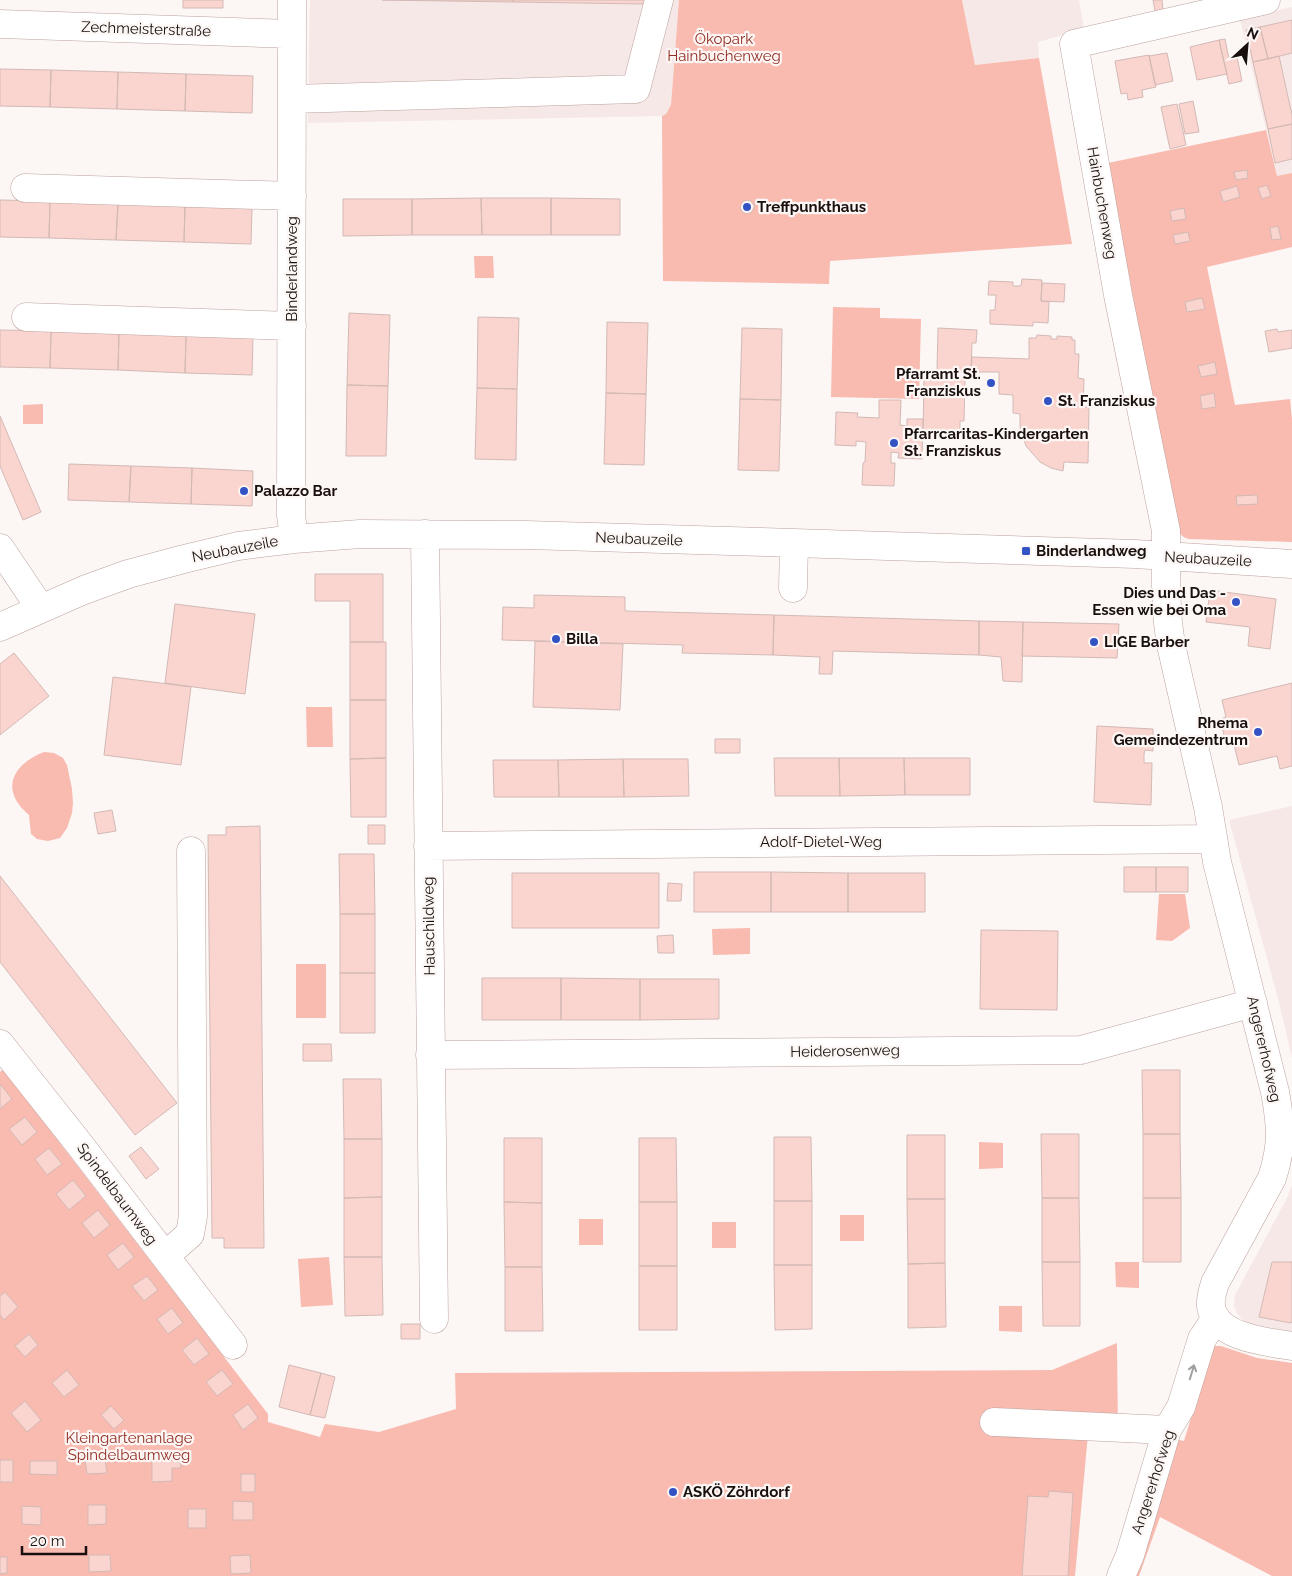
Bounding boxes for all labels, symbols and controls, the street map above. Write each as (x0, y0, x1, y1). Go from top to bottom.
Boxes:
street label: Zechmeisterstraße (81, 18, 211, 40)
north arrow (1222, 20, 1272, 70)
text: N (1244, 24, 1261, 43)
park label: Ökopark Hainbuchenweg (667, 29, 781, 65)
street label: Hainbuchenweg (1083, 145, 1121, 261)
place label: Treffpunkthaus (757, 198, 866, 216)
marker: Treffpunkthaus (741, 201, 753, 213)
street label: Binderlandweg (283, 216, 301, 322)
place label: Pfarramt St. Franziskus (896, 365, 981, 400)
marker: Pfarramt St. Franziskus (985, 377, 997, 389)
place label: St. Franziskus (1058, 392, 1155, 410)
marker: St. Franziskus (1042, 395, 1054, 407)
place label: Pfarrcaritas-Kindergarten St. Franziskus (904, 425, 1089, 460)
marker: Pfarrcaritas-Kindergarten St. Franziskus (888, 437, 900, 449)
place label: Palazzo Bar (254, 482, 337, 500)
marker: Palazzo Bar (238, 485, 250, 497)
street label: Neubauzeile (595, 528, 683, 550)
street label: Neubauzeile (190, 532, 280, 566)
place label: Binderlandweg (1036, 542, 1146, 560)
marker: Binderlandweg (1020, 545, 1032, 557)
street label: Neubauzeile (1164, 548, 1252, 570)
place label: Dies und Das - Essen wie bei Oma (1092, 584, 1226, 619)
marker: Dies und Das - Essen wie bei Oma (1230, 596, 1242, 608)
place label: Billa (566, 630, 599, 648)
marker: Billa (550, 633, 562, 645)
place label: LIGE Barber (1104, 633, 1190, 651)
marker: LIGE Barber (1088, 636, 1100, 648)
place label: Rhema Gemeindezentrum (1114, 714, 1248, 749)
marker: Rhema Gemeindezentrum (1252, 726, 1264, 738)
street label: Adolf-Dietel-Weg (760, 833, 882, 851)
street label: Hauschildweg (419, 876, 439, 976)
street label: Angererhofweg (1243, 994, 1285, 1104)
street label: Heiderosenweg (790, 1041, 900, 1061)
street label: Spindelbaumweg (73, 1140, 161, 1248)
one-way arrow (1187, 1365, 1197, 1381)
street label: Angererhofweg (1128, 1428, 1178, 1536)
park label: Kleingartenanlage Spindelbaumweg (66, 1429, 193, 1464)
place label: ASKÖ Zöhrdorf (683, 1483, 790, 1501)
marker: ASKÖ Zöhrdorf (667, 1486, 679, 1498)
scale bar (22, 1524, 86, 1556)
text: 20 m (30, 1532, 65, 1550)

